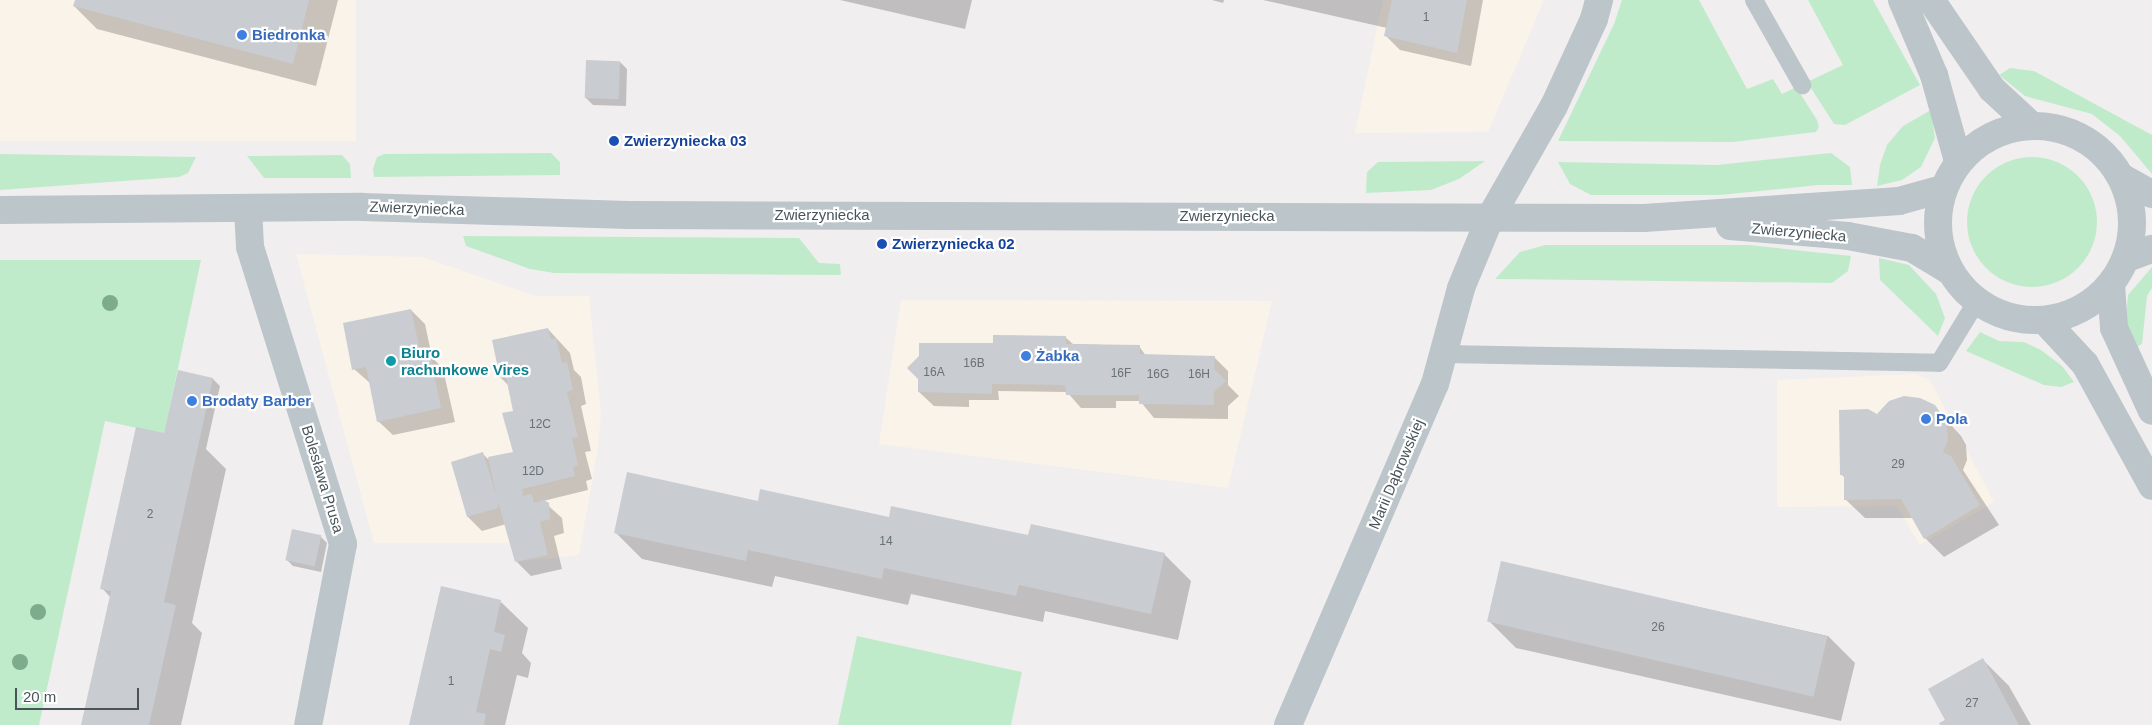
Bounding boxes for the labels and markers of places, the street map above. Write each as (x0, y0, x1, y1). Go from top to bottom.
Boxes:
place label: Biedronka (252, 26, 325, 44)
marker: Biedronka (236, 29, 248, 41)
place label: Zwierzyniecka 03 (624, 132, 747, 150)
marker: Zwierzyniecka 03 (608, 135, 620, 147)
place label: Zwierzyniecka 02 (892, 235, 1015, 253)
marker: Zwierzyniecka 02 (876, 238, 888, 250)
place label: Biuro rachunkowe Vires (401, 343, 529, 378)
place label: Żabka (1036, 347, 1079, 365)
marker: Żabka (1020, 350, 1032, 362)
marker: Biuro rachunkowe Vires (385, 355, 397, 367)
place label: Brodaty Barber (202, 392, 311, 410)
marker: Brodaty Barber (186, 395, 198, 407)
place label: Pola (1936, 410, 1968, 428)
marker: Pola (1920, 413, 1932, 425)

